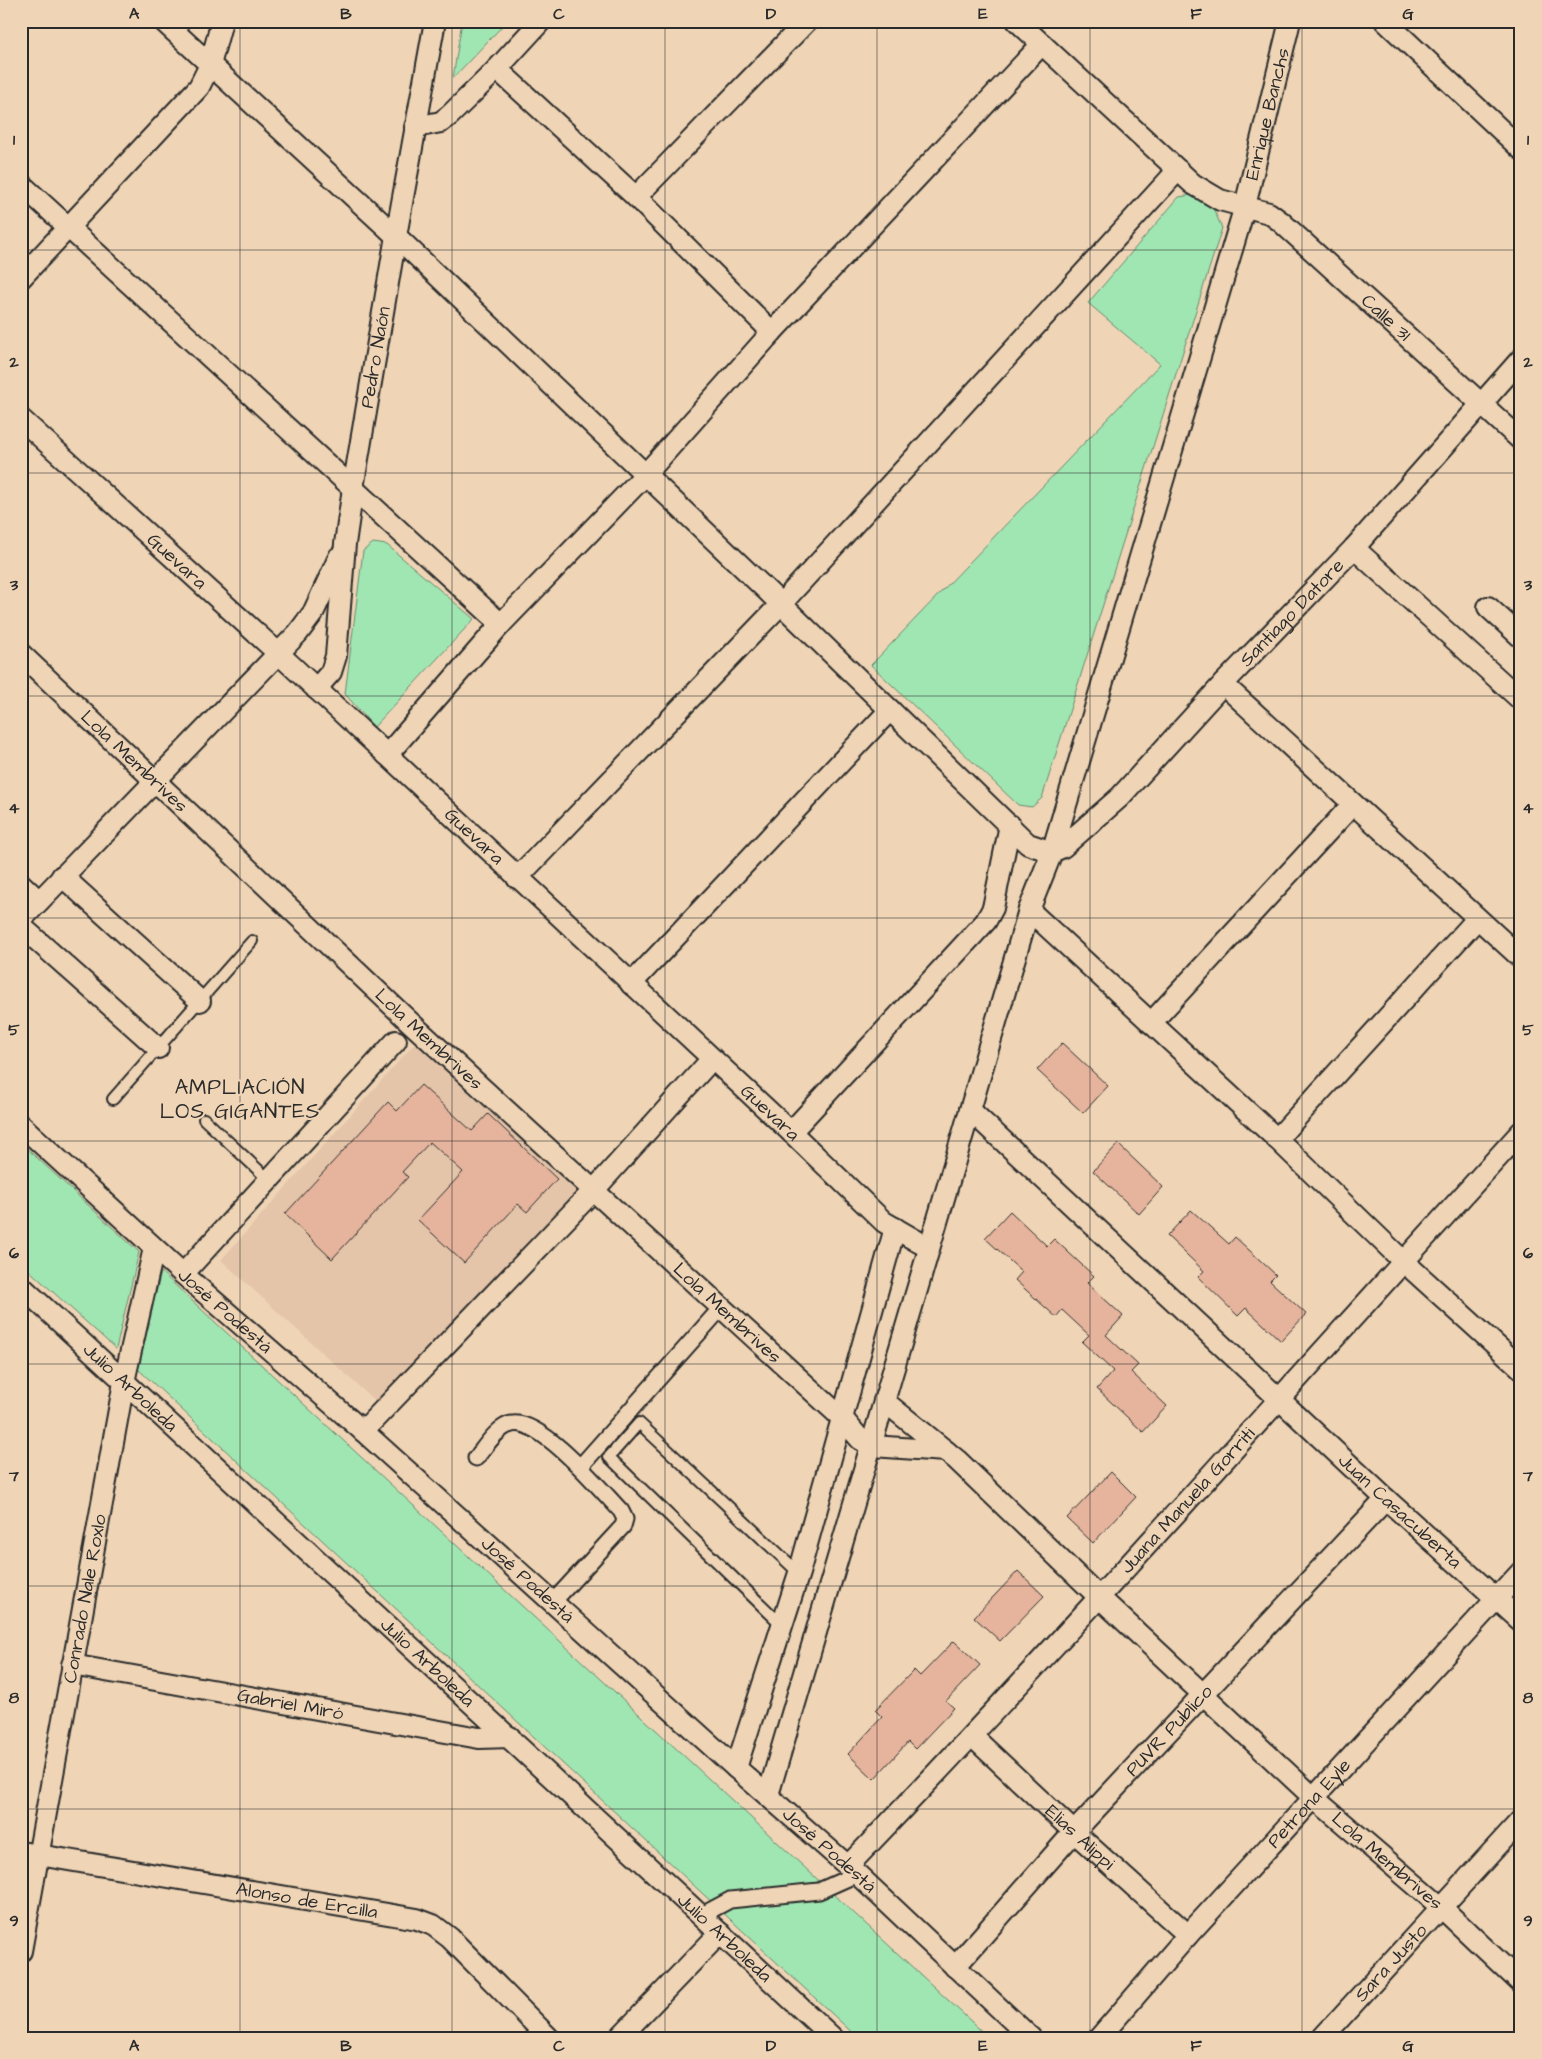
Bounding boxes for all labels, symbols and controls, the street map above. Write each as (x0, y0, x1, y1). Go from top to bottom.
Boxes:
text: A (129, 3, 140, 25)
text: B (340, 3, 352, 25)
text: C (553, 3, 565, 25)
text: D (766, 3, 777, 25)
text: E (978, 3, 988, 25)
text: F (1190, 3, 1202, 25)
text: G (1402, 3, 1414, 25)
street label: Enrique Banchs (1238, 45, 1296, 183)
text: 1 (13, 129, 16, 151)
text: 1 (1527, 129, 1530, 151)
street label: Calle 31 (1355, 288, 1418, 348)
street label: Pedro Naón (353, 304, 397, 410)
text: 2 (8, 351, 19, 373)
text: 2 (1522, 351, 1533, 373)
street label: Guevara (141, 527, 213, 596)
street label: Santiago Datore (1233, 552, 1350, 673)
text: 3 (9, 574, 19, 596)
text: 3 (1523, 574, 1533, 596)
street label: Lola Membrives (75, 704, 194, 819)
text: 4 (9, 797, 20, 819)
text: 4 (1523, 797, 1534, 819)
street label: Guevara (438, 801, 510, 871)
street label: Lola Membrives (369, 982, 489, 1096)
text: 5 (8, 1019, 20, 1041)
text: 5 (1522, 1019, 1534, 1041)
district label: AMPLIACIÓN LOS GIGANTES (160, 1073, 320, 1126)
street label: Guevara (734, 1078, 806, 1147)
text: 6 (9, 1242, 19, 1264)
text: 6 (1523, 1242, 1533, 1264)
street label: Lola Membrives (667, 1256, 788, 1370)
street label: José Podestá (172, 1262, 279, 1360)
street label: Julio Arboleda (77, 1336, 184, 1438)
street label: Juana Manuela Gorriti (1114, 1421, 1261, 1580)
street label: Juan Casacuberta (1332, 1447, 1468, 1575)
text: 7 (8, 1465, 19, 1487)
text: 7 (1522, 1465, 1533, 1487)
street label: Conrado Nale Roxlo (56, 1512, 113, 1685)
street label: José Podestá (475, 1530, 581, 1630)
street label: Julio Arboleda (374, 1612, 481, 1714)
street label: PUVR Publico (1119, 1678, 1219, 1782)
street label: Gabriel Miró (235, 1681, 346, 1727)
text: 8 (9, 1687, 20, 1709)
text: 8 (1523, 1687, 1534, 1709)
street label: Petrona Eyle (1261, 1752, 1357, 1854)
street label: Elias Alippi (1039, 1798, 1121, 1876)
street label: José Podestá (776, 1801, 883, 1899)
street label: Lola Membrives (1326, 1805, 1449, 1916)
street label: Alonso de Ercilla (234, 1875, 380, 1926)
street label: Julio Arboleda (671, 1887, 778, 1989)
text: 9 (9, 1910, 19, 1932)
text: 9 (1523, 1910, 1533, 1932)
street label: Sara Justo (1348, 1917, 1434, 2008)
text: A (129, 2035, 140, 2057)
text: B (340, 2035, 352, 2057)
text: C (553, 2035, 565, 2057)
text: D (766, 2035, 777, 2057)
text: E (978, 2035, 988, 2057)
text: F (1190, 2035, 1202, 2057)
text: G (1402, 2035, 1414, 2057)

